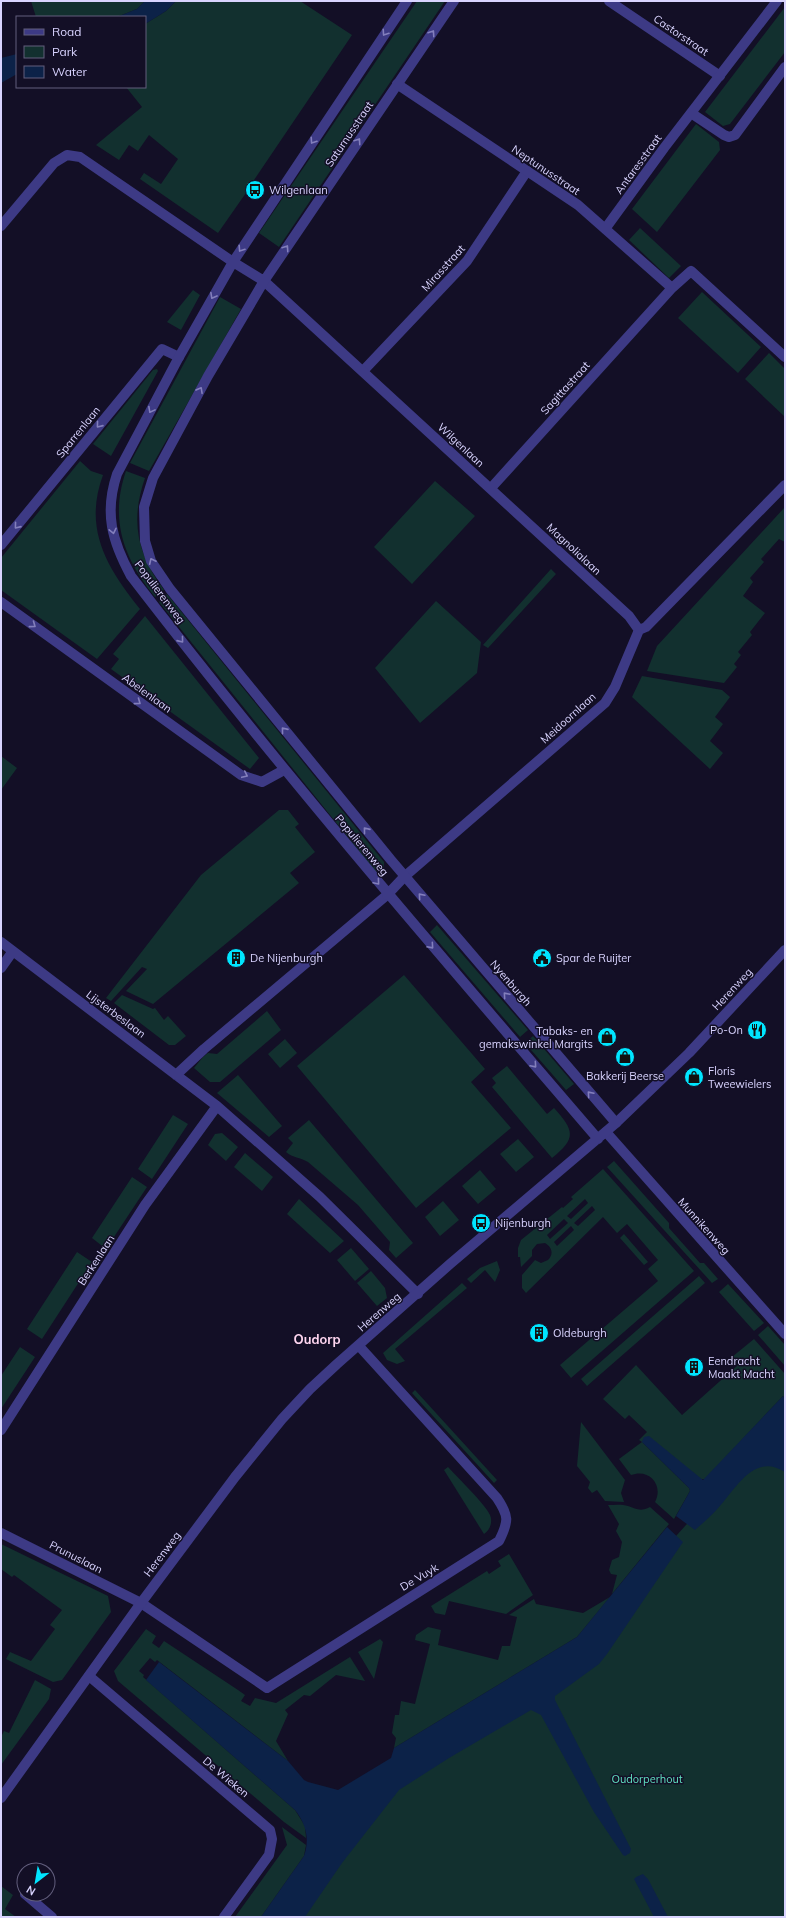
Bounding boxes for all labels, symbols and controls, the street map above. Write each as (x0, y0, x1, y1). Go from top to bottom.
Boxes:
street label: Castorstraat (651, 11, 711, 59)
legend (16, 16, 146, 88)
text: Road (52, 24, 81, 39)
one-way arrow (383, 29, 390, 36)
one-way arrow (427, 31, 434, 38)
text: Park (52, 44, 78, 59)
text: Water (52, 64, 88, 79)
street label: Saturnusstraat (322, 98, 376, 169)
street label: Antaresstraat (612, 131, 664, 197)
one-way arrow (310, 137, 318, 144)
one-way arrow (353, 138, 360, 145)
street label: Neptunusstraat (509, 142, 583, 198)
bus stop icon: Wilgenlaan (244, 179, 266, 201)
place label: Wilgenlaan (269, 183, 328, 197)
street label: Mirasstraat (418, 242, 468, 294)
one-way arrow (238, 245, 246, 252)
one-way arrow (281, 245, 288, 252)
one-way arrow (211, 292, 218, 299)
street label: Sagittastraat (537, 358, 593, 418)
one-way arrow (196, 387, 203, 394)
street label: Sparrenlaan (53, 403, 103, 461)
one-way arrow (148, 406, 155, 413)
one-way arrow (97, 420, 104, 428)
street label: Wilgenlaan (435, 420, 487, 470)
street label: Magnolialaan (544, 520, 604, 578)
one-way arrow (14, 521, 21, 528)
one-way arrow (108, 527, 116, 534)
street label: Populierenweg (132, 558, 188, 626)
one-way arrow (149, 558, 157, 565)
one-way arrow (28, 620, 35, 627)
one-way arrow (176, 635, 183, 642)
street label: Abelenlaan (119, 670, 175, 716)
street label: Meidoornlaan (537, 689, 599, 747)
one-way arrow (134, 697, 141, 704)
one-way arrow (282, 727, 289, 734)
one-way arrow (241, 771, 248, 779)
street label: Populierenweg (332, 811, 392, 879)
one-way arrow (364, 828, 371, 835)
one-way arrow (373, 878, 380, 885)
one-way arrow (419, 893, 426, 901)
one-way arrow (427, 941, 434, 948)
building icon: De Nijenburgh (225, 947, 247, 969)
public building icon: Spar de Ruijter (531, 947, 553, 969)
place label: De Nijenburgh (250, 951, 323, 965)
place label: Spar de Ruijter (556, 951, 631, 965)
street label: Nyenburgh (487, 957, 535, 1009)
street label: Herenweg (709, 965, 755, 1013)
street label: Lijsterbeslaan (84, 987, 148, 1041)
one-way arrow (503, 992, 510, 999)
restaurant icon: Po-On (746, 1019, 768, 1041)
place label: Po-On (710, 1023, 743, 1037)
place label: Tabaks- en gemakswinkel Margits (479, 1024, 593, 1051)
shop icon: Tabaks- en gemakswinkel Margits (596, 1026, 618, 1048)
shop icon: Bakkerij Beerse (614, 1046, 636, 1068)
one-way arrow (530, 1060, 537, 1068)
place label: Floris Tweewielers (708, 1064, 771, 1091)
shop icon: Floris Tweewielers (683, 1066, 705, 1088)
place label: Bakkerij Beerse (586, 1069, 664, 1083)
one-way arrow (588, 1091, 595, 1098)
street label: Munnikenweg (675, 1195, 733, 1257)
bus stop icon: Nijenburgh (470, 1212, 492, 1234)
place label: Nijenburgh (495, 1216, 551, 1230)
street label: Berkenlaan (74, 1232, 118, 1288)
street label: Herenweg (354, 1289, 404, 1335)
building icon: Oldeburgh (528, 1322, 550, 1344)
place label: Oldeburgh (553, 1326, 607, 1340)
district label: Oudorp (294, 1331, 340, 1347)
place label: Eendracht Maakt Macht (708, 1354, 775, 1381)
building icon: Eendracht Maakt Macht (683, 1356, 705, 1378)
street label: Herenweg (141, 1529, 183, 1579)
street label: Prunuslaan (47, 1538, 105, 1576)
street label: De Vuyk (397, 1560, 441, 1594)
street label: De Wieken (200, 1754, 252, 1800)
park label: Oudorperhout (611, 1772, 683, 1786)
north arrow (16, 1862, 56, 1902)
text: N (24, 1882, 38, 1899)

